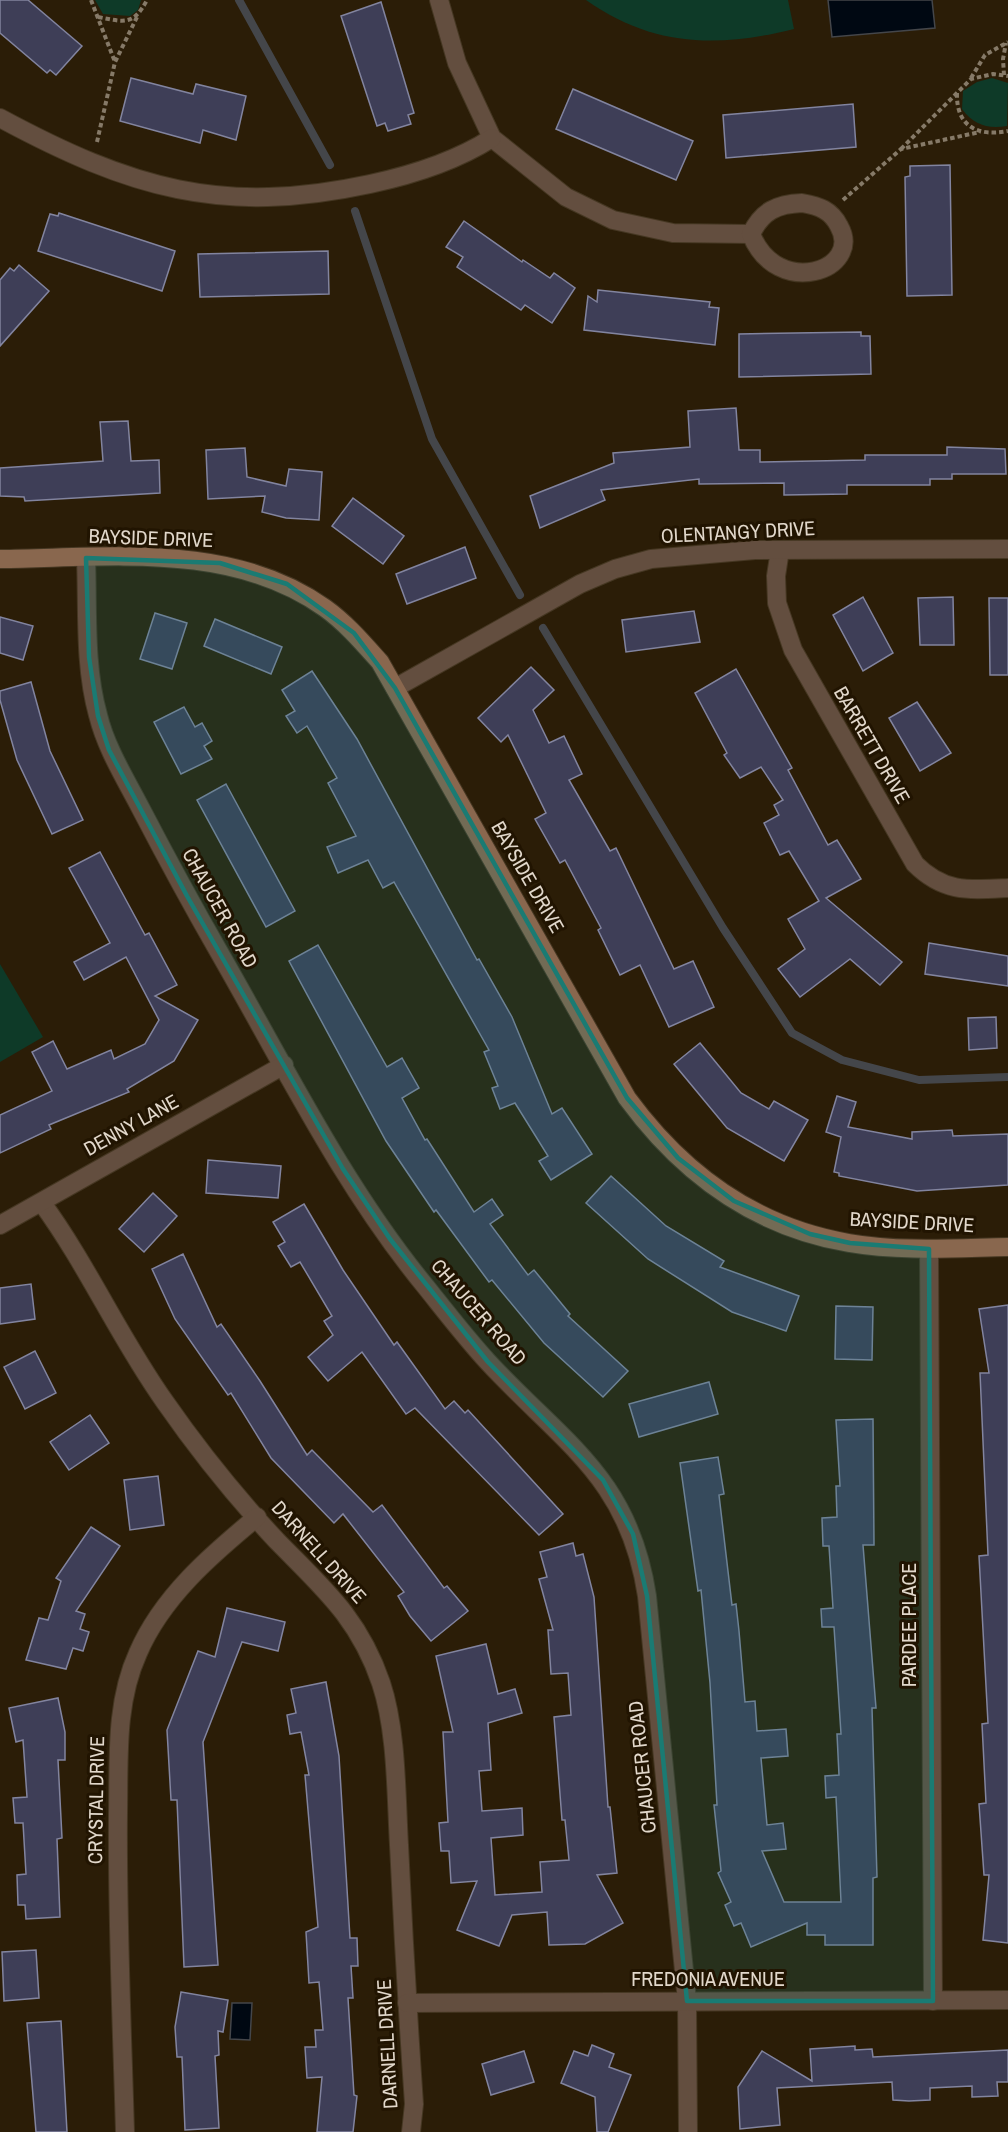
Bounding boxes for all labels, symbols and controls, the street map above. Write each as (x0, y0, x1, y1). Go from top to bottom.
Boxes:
street label: OLENTANGY DRIVE (660, 514, 816, 549)
street label: BAYSIDE DRIVE (88, 522, 214, 553)
street label: BARRETT DRIVE (828, 681, 917, 808)
street label: BAYSIDE DRIVE (486, 816, 571, 937)
street label: CHAUCER ROAD (176, 843, 264, 972)
street label: DENNY LANE (79, 1087, 183, 1162)
street label: BAYSIDE DRIVE (849, 1205, 975, 1238)
street label: CHAUCER ROAD (426, 1253, 533, 1371)
street label: DARNELL DRIVE (266, 1494, 373, 1609)
street label: PARDEE PLACE (895, 1563, 922, 1687)
street label: CHAUCER ROAD (621, 1699, 662, 1835)
street label: CRYSTAL DRIVE (81, 1736, 110, 1864)
street label: FREDONIA AVENUE (631, 1965, 785, 1992)
street label: DARNELL DRIVE (370, 1979, 403, 2110)

